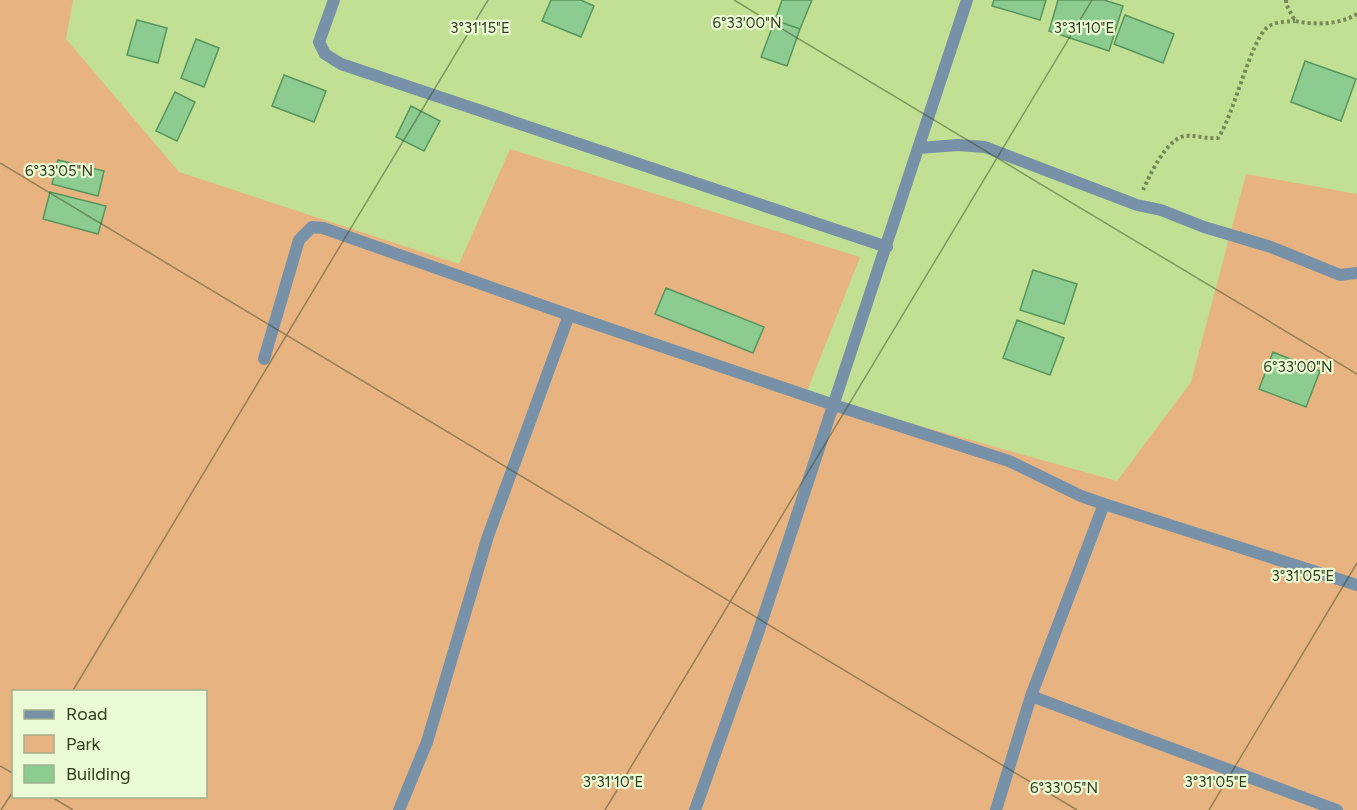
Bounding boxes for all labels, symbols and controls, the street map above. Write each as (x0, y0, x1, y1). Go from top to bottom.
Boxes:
text: 6°33'00"N (713, 14, 782, 32)
text: 3°31'15"E (450, 19, 510, 37)
text: 3°31'10"E (1054, 19, 1114, 37)
text: 6°33'05"N (25, 162, 93, 180)
text: 6°33'00"N (1264, 358, 1333, 376)
text: 3°31'05"E (1272, 567, 1334, 585)
legend (12, 690, 207, 798)
text: Road (66, 703, 107, 725)
text: Park (66, 733, 101, 755)
text: Building (66, 763, 131, 785)
text: 3°31'10"E (583, 773, 643, 791)
text: 3°31'05"E (1185, 773, 1247, 791)
text: 6°33'05"N (1030, 779, 1098, 797)

